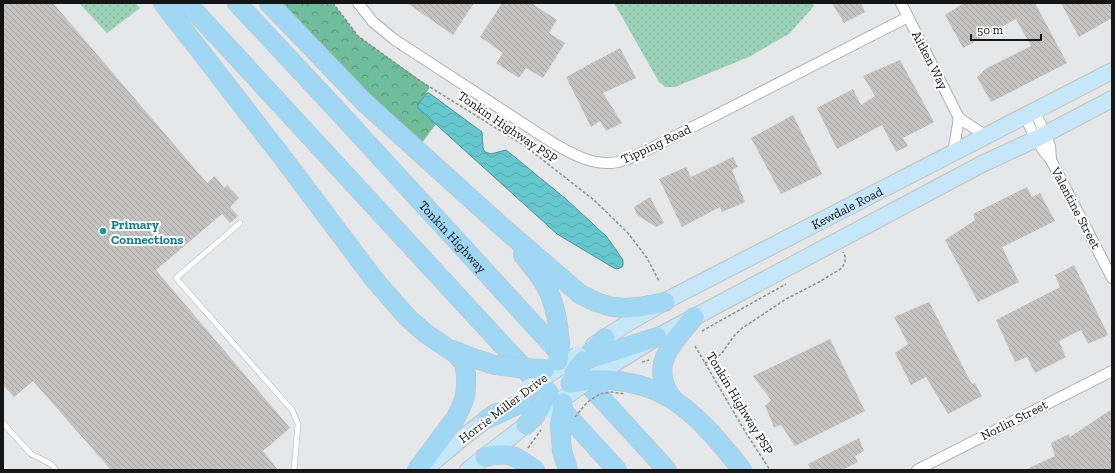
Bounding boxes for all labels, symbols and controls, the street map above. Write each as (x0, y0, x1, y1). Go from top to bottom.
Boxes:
scale bar (971, 16, 1041, 42)
text: 50 m (977, 23, 1004, 37)
street label: Aitken Way (909, 28, 951, 92)
street label: Tonkin Highway PSP (455, 88, 561, 166)
street label: Tipping Road (619, 121, 693, 167)
street label: Valentine Street (1048, 164, 1104, 251)
street label: Kewdale Road (809, 183, 885, 232)
street label: Tonkin Highway (416, 197, 490, 276)
place label: Primary Connections (111, 217, 184, 247)
marker: Primary Connections (98, 226, 108, 236)
street label: Tonkin Highway PSP (703, 349, 777, 457)
street label: Horrie Miller Drive (456, 370, 550, 446)
street label: Norlin Street (978, 397, 1050, 443)

